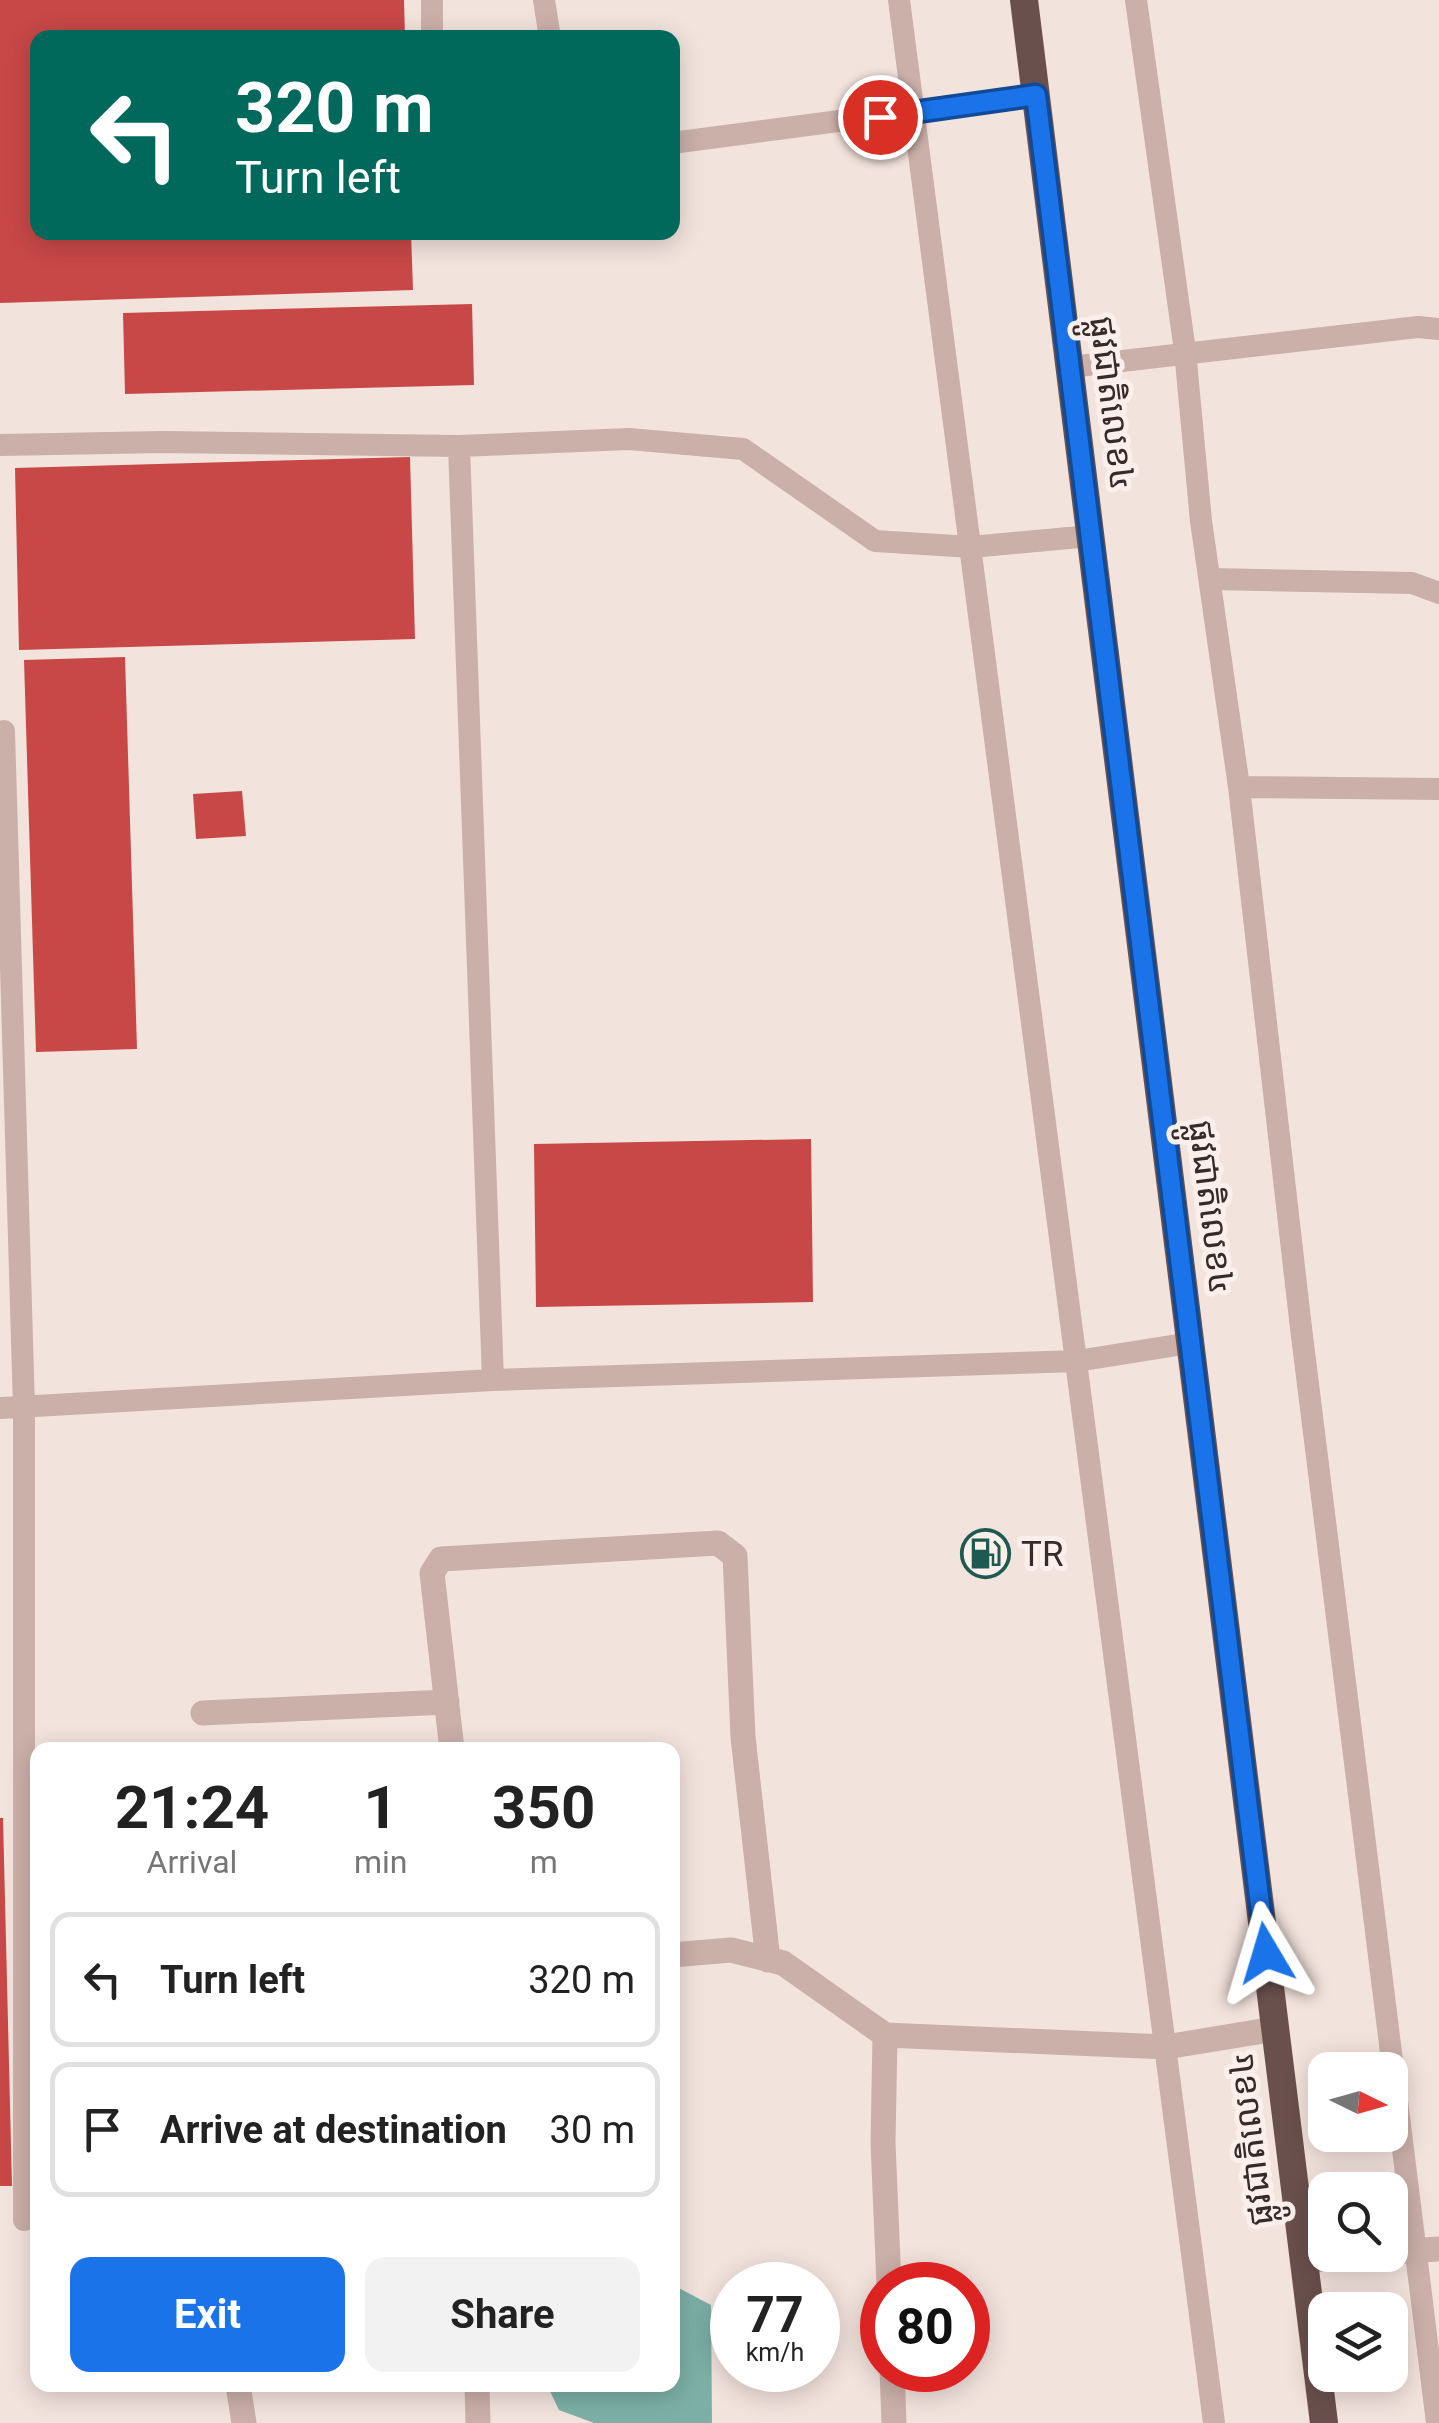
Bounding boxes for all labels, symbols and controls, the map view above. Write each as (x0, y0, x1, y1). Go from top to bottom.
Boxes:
text: 320 m (235, 67, 434, 149)
icon: left (70, 70, 200, 200)
pin (838, 75, 923, 160)
icon: arrive (853, 90, 908, 145)
text: Turn left (235, 151, 401, 204)
street label: ផ្លូវជាតិលេខ៤ (1071, 314, 1143, 494)
street label: ផ្លូវជាតិលេខ៤ (1170, 1118, 1242, 1298)
fuel station icon: TR (960, 1528, 1012, 1580)
place label: TR (1021, 1534, 1063, 1575)
text: 21:24 (115, 1772, 269, 1843)
text: 1 (363, 1772, 398, 1843)
text: 350 (492, 1772, 595, 1843)
text: Arrival (147, 1843, 237, 1881)
text: min (354, 1843, 407, 1881)
text: m (530, 1843, 558, 1881)
position arrow (1214, 1901, 1318, 2005)
icon: left (75, 1952, 130, 2007)
text: Turn left (160, 1958, 305, 2002)
text: 320 m (528, 1958, 635, 2002)
street label: ផ្លូវជាតិលេខ៤ (1220, 2048, 1292, 2228)
north arrow (1308, 2052, 1408, 2152)
map controls (1308, 2052, 1408, 2392)
icon: arrive (75, 2102, 130, 2157)
text: Arrive at destination (160, 2108, 507, 2152)
text: 30 m (550, 2108, 635, 2152)
button: search (1308, 2172, 1408, 2272)
button: Exit (70, 2257, 345, 2372)
button: Share (365, 2257, 640, 2372)
speed limit sign: 80 (860, 2262, 990, 2392)
text: 77 (746, 2286, 804, 2344)
button: layers (1308, 2292, 1408, 2392)
text: km/h (746, 2338, 804, 2367)

